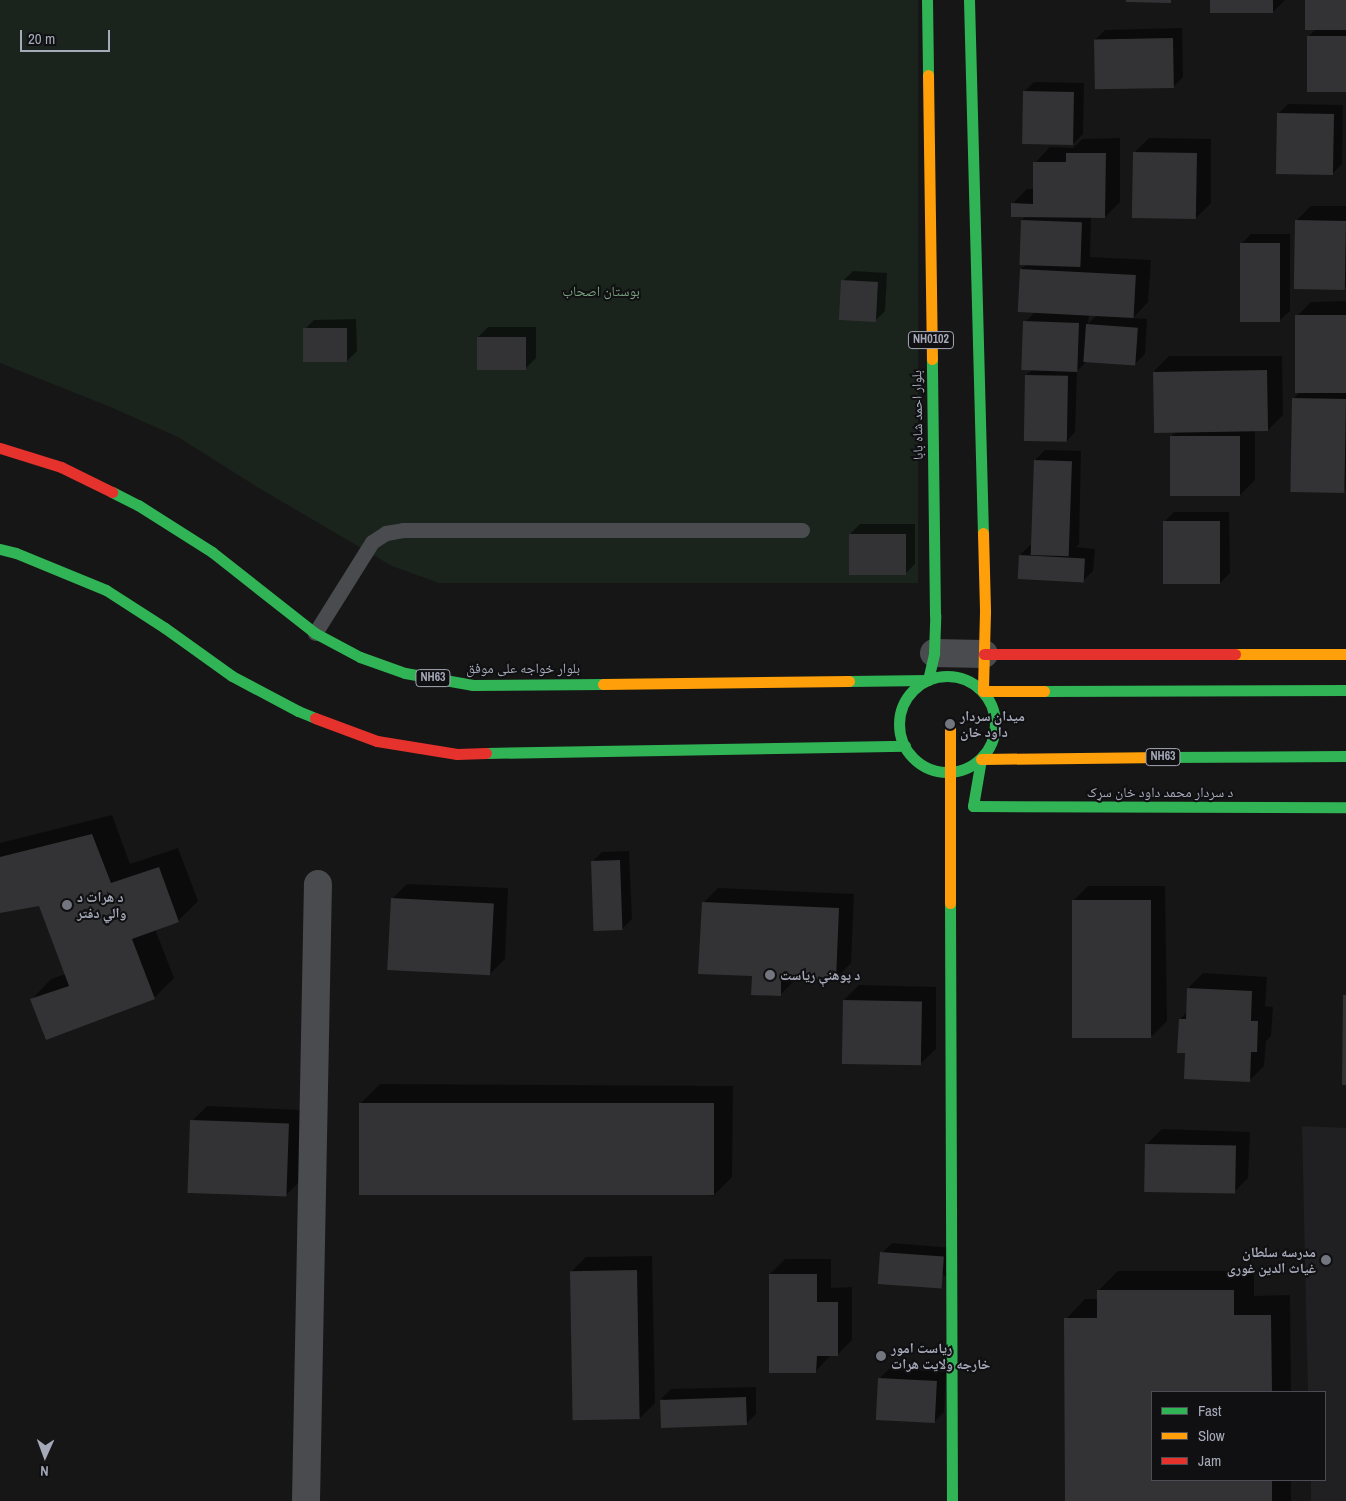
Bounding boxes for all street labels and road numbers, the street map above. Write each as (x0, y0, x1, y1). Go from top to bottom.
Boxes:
road number: NH0102 (907, 330, 955, 350)
street label: بلوار احمد شاه بابا (908, 370, 926, 460)
street label: بلوار خواجه علی موفق (466, 660, 580, 676)
road number: NH63 (414, 668, 452, 688)
road number: NH63 (1144, 748, 1182, 766)
street label: د سردار محمد داود خان سړک (1087, 784, 1233, 800)

